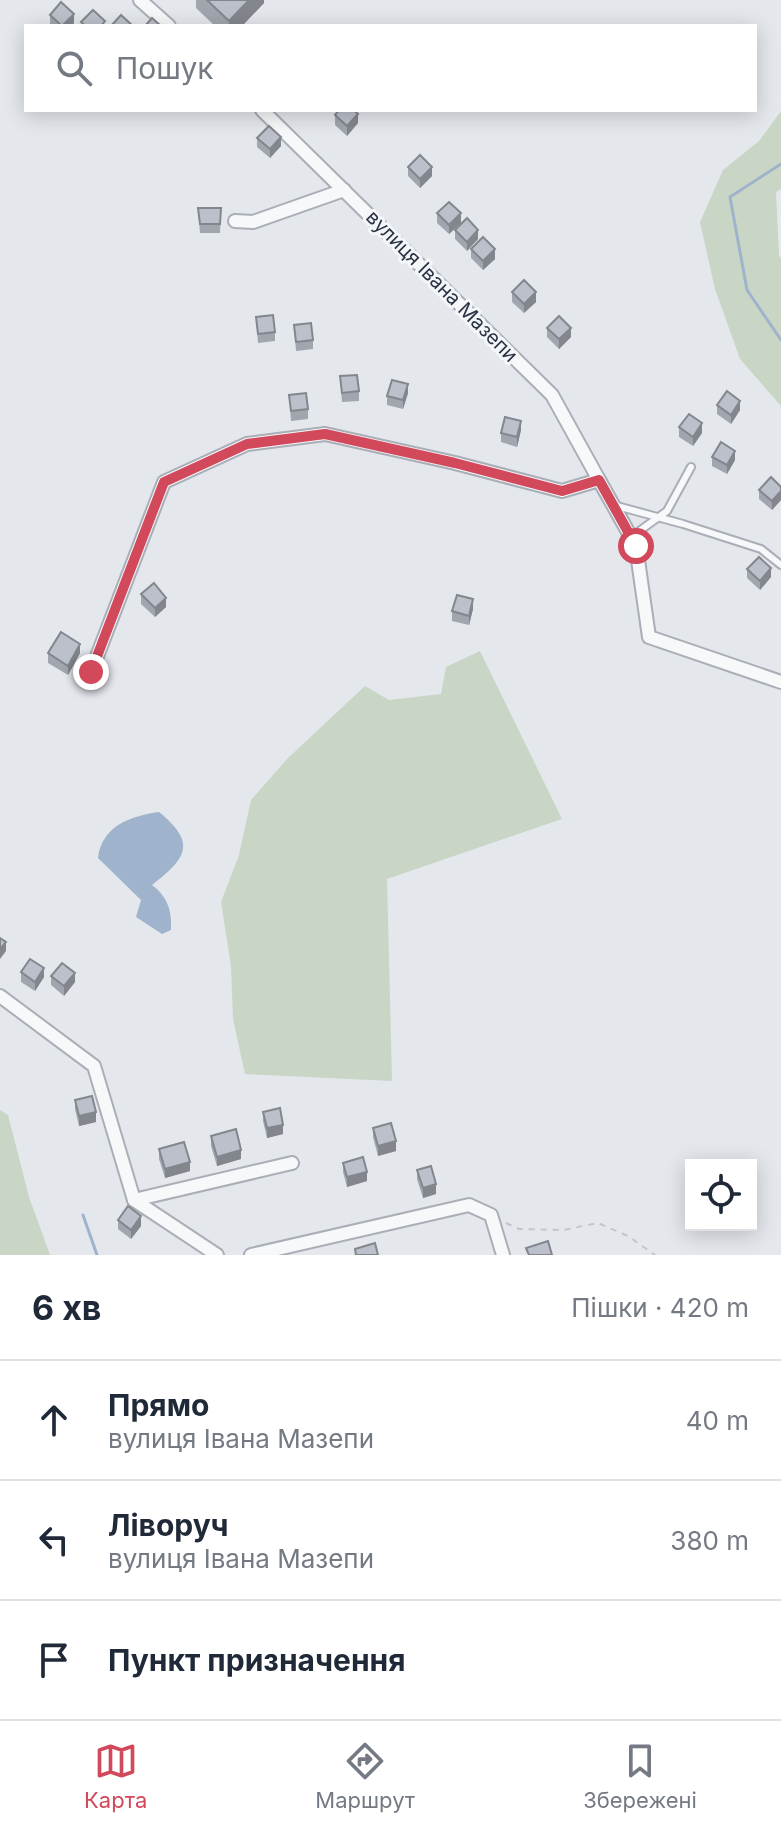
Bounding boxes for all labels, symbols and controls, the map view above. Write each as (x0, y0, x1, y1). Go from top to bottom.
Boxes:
search box (24, 24, 757, 112)
icon: search (52, 46, 96, 90)
text: Пошук (116, 50, 214, 86)
street label: вулиця Івана Мазепи (361, 205, 523, 367)
route start (618, 528, 654, 564)
route end (73, 654, 109, 690)
map controls (685, 1159, 757, 1231)
button: locate (685, 1159, 757, 1231)
text: 6 хв (32, 1287, 101, 1328)
text: Пішки · 420 m (571, 1292, 749, 1323)
text: Прямо (108, 1387, 209, 1423)
icon: ahead (32, 1398, 76, 1442)
text: 40 m (686, 1405, 749, 1436)
text: вулиця Івана Мазепи (108, 1423, 374, 1454)
text: Ліворуч (108, 1507, 228, 1543)
icon: left (32, 1518, 76, 1562)
text: 380 m (670, 1525, 749, 1556)
text: вулиця Івана Мазепи (108, 1543, 374, 1574)
icon: arrive (32, 1638, 76, 1682)
text: Пункт призначення (108, 1642, 406, 1678)
tab: Карта (84, 1739, 147, 1813)
tab: Маршрут (315, 1739, 415, 1813)
tab: Збережені (583, 1739, 697, 1813)

